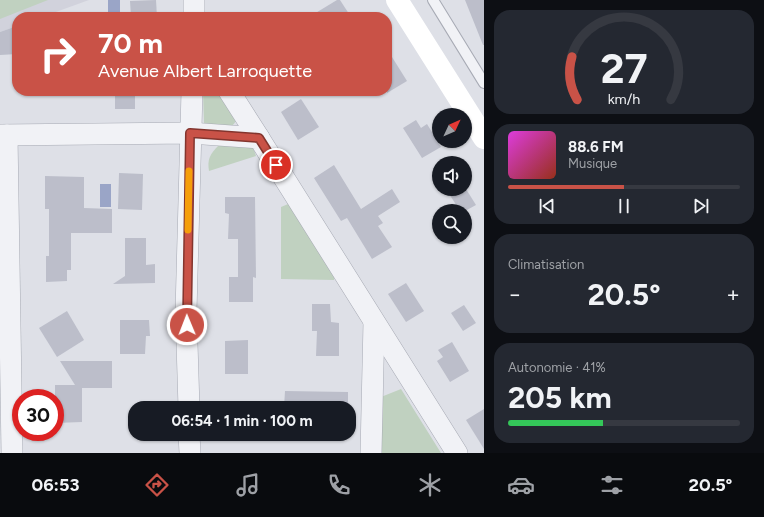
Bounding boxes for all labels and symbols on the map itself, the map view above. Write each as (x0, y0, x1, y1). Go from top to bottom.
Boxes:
north arrow (432, 108, 472, 148)
pin (259, 148, 293, 182)
position arrow (166, 304, 208, 346)
speed limit sign: 30 (12, 389, 64, 441)

